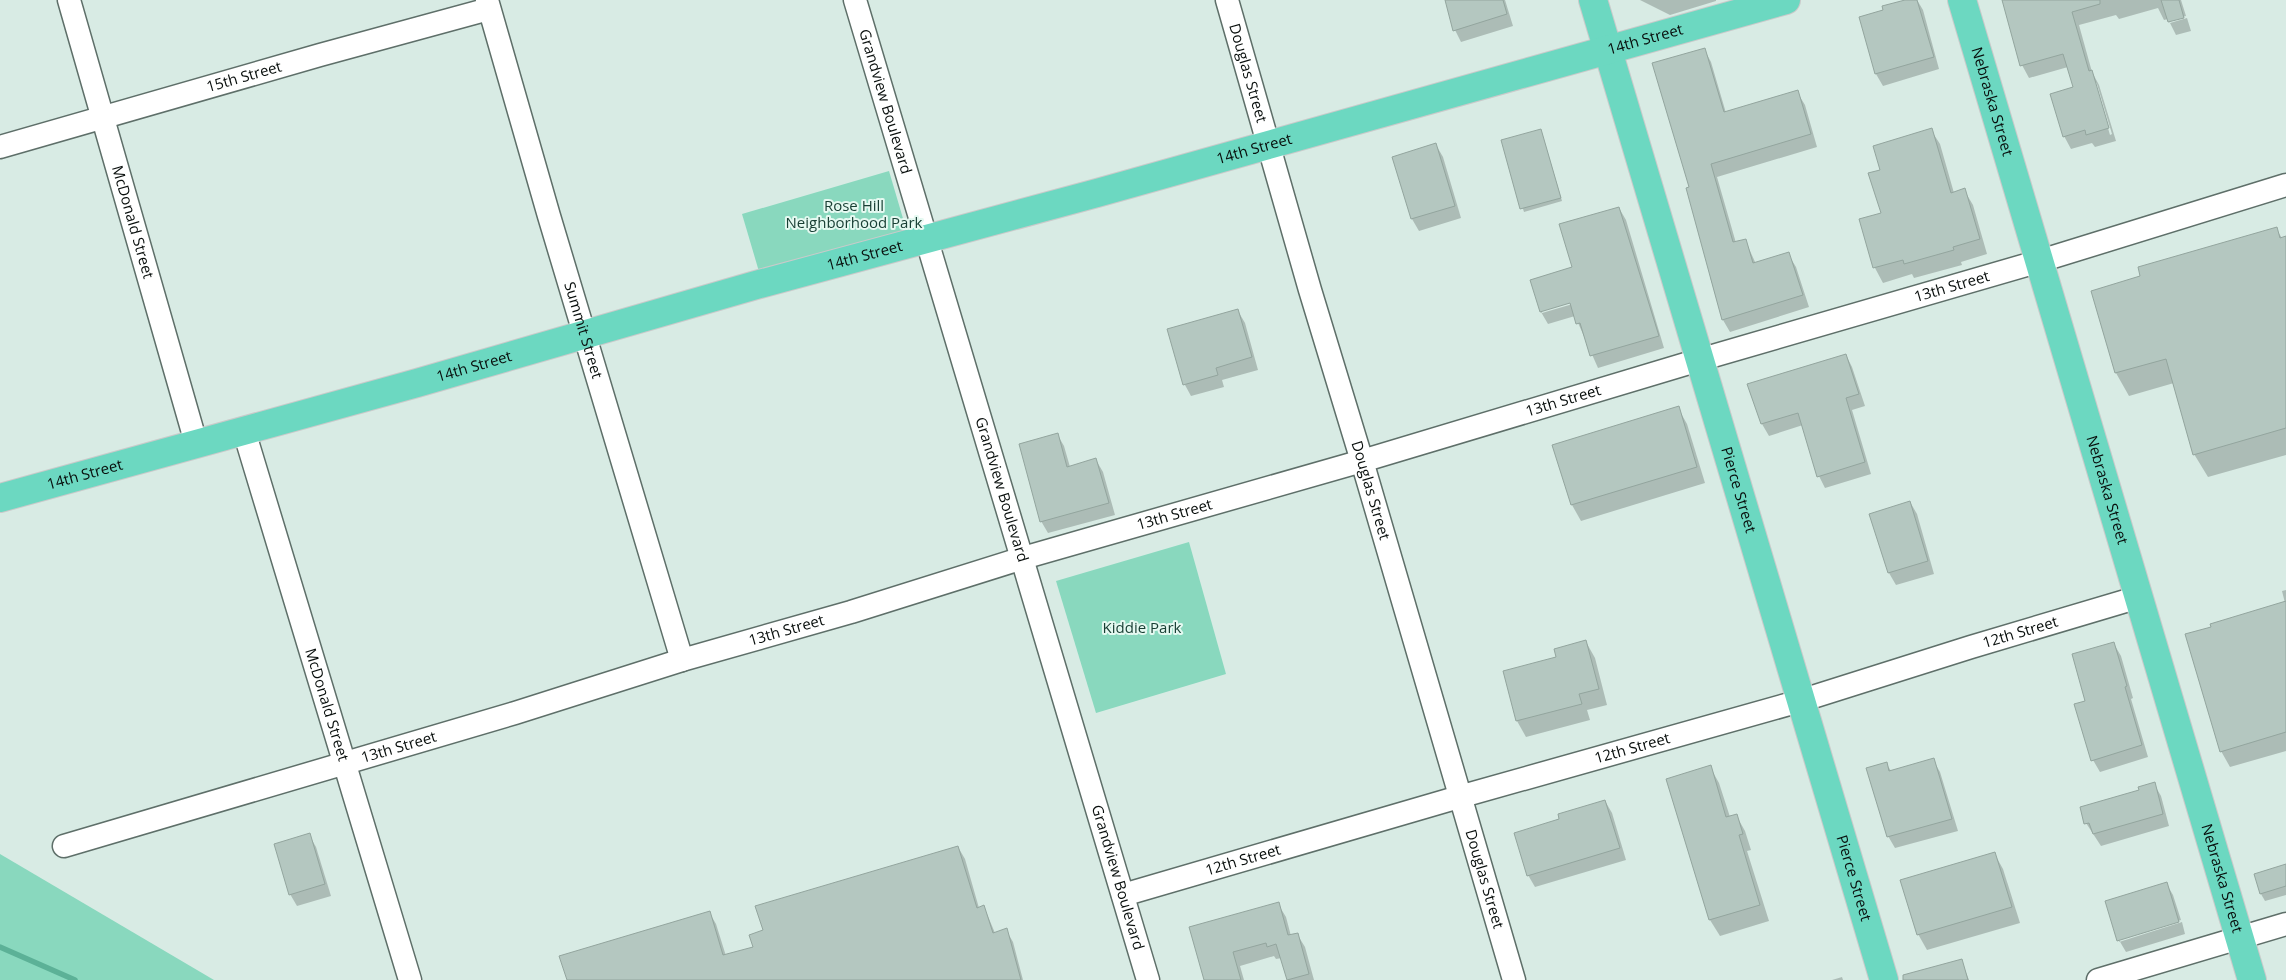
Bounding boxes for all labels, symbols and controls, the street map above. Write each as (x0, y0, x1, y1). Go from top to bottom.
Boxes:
street label: 14th Street (1605, 18, 1685, 59)
street label: Douglas Street (1225, 21, 1273, 125)
street label: Grandview Boulevard (855, 26, 917, 176)
street label: Nebraska Street (1967, 45, 2019, 158)
street label: 15th Street (204, 56, 284, 96)
street label: 14th Street (1214, 128, 1294, 168)
street label: McDonald Street (108, 163, 159, 281)
park label: Rose Hill Neighborhood Park (786, 195, 923, 232)
street label: 14th Street (824, 235, 904, 274)
street label: 13th Street (1911, 265, 1992, 306)
street label: Summit Street (560, 279, 608, 381)
street label: 14th Street (434, 345, 514, 386)
street label: 13th Street (1523, 379, 1603, 420)
street label: Grandview Boulevard (971, 414, 1034, 564)
street label: Nebraska Street (2082, 433, 2134, 547)
street label: Douglas Street (1347, 438, 1396, 542)
street label: Pierce Street (1717, 444, 1762, 535)
street label: 14th Street (45, 454, 125, 494)
street label: 13th Street (1134, 493, 1214, 534)
street label: 13th Street (746, 609, 826, 650)
street label: 12th Street (1980, 611, 2060, 652)
park label: Kiddie Park (1103, 617, 1182, 637)
street label: McDonald Street (301, 646, 354, 763)
street label: 13th Street (358, 726, 439, 767)
street label: 12th Street (1592, 727, 1672, 767)
street label: Grandview Boulevard (1088, 802, 1150, 952)
street label: Nebraska Street (2197, 821, 2248, 935)
street label: Douglas Street (1461, 827, 1509, 931)
street label: Pierce Street (1832, 832, 1877, 923)
street label: 12th Street (1203, 839, 1283, 880)

